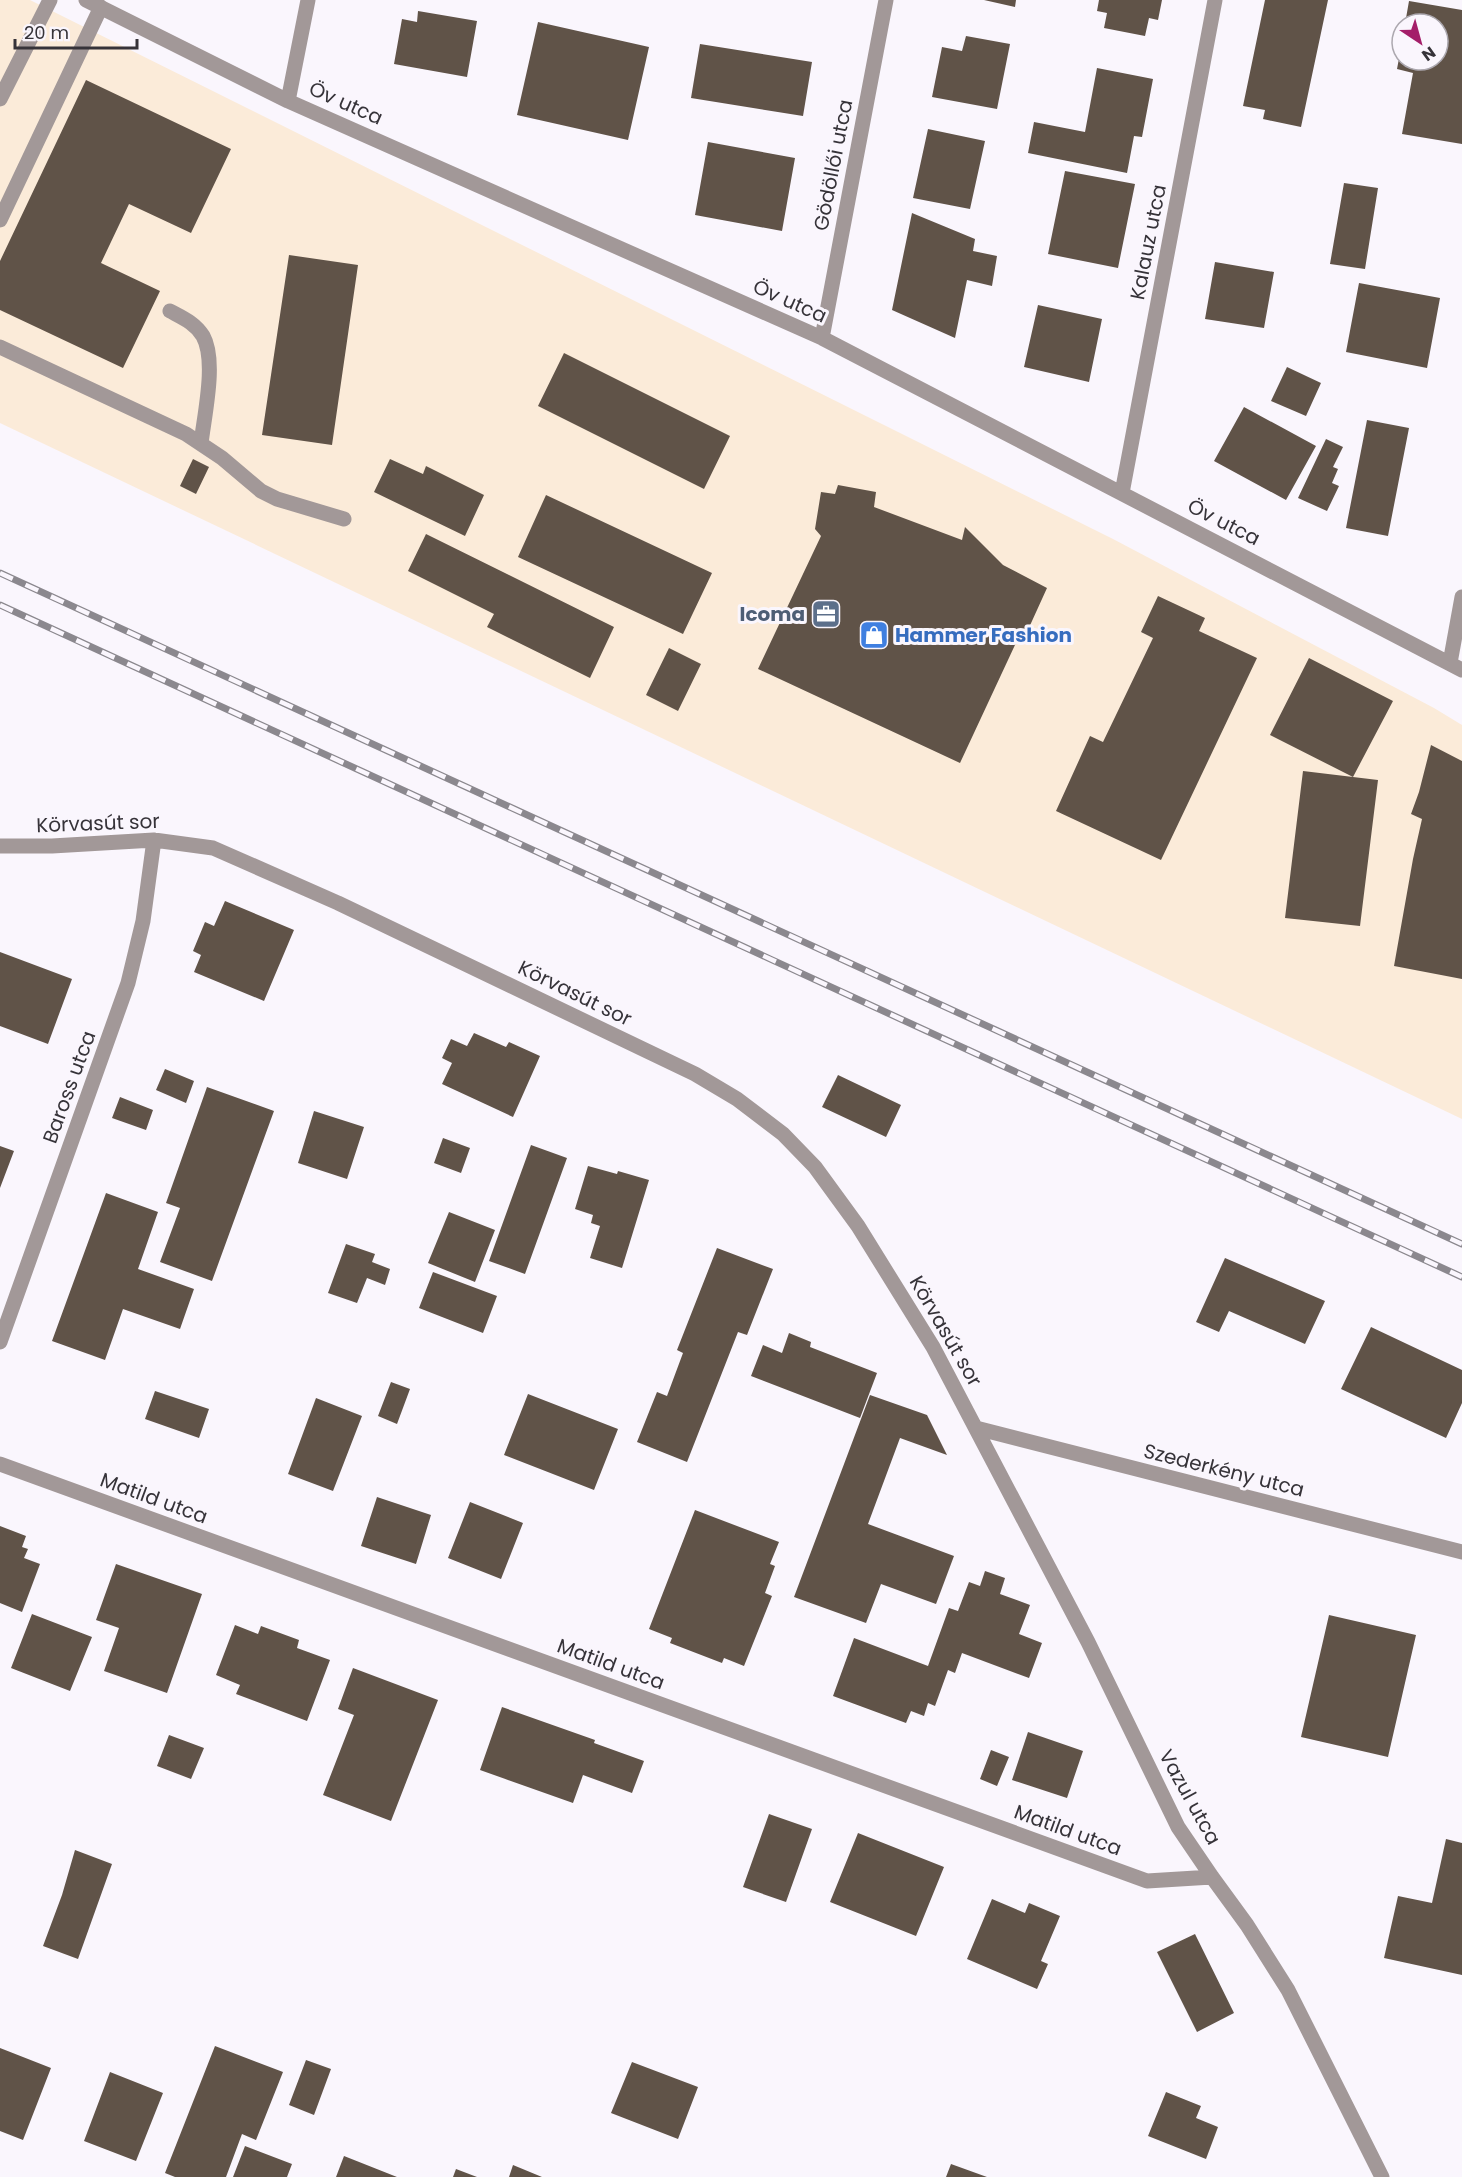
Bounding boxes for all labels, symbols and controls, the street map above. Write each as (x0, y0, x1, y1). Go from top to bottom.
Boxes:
scale bar (15, 12, 136, 50)
north arrow (1390, 12, 1450, 72)
text: 20 m (24, 20, 69, 45)
text: N (1417, 41, 1440, 67)
street label: Öv utca (305, 74, 387, 132)
street label: Gödöllői utca (807, 97, 859, 233)
street label: Kalauz utca (1123, 182, 1173, 302)
street label: Öv utca (749, 272, 831, 330)
street label: Öv utca (1183, 492, 1265, 552)
office icon: Icoma (810, 598, 842, 630)
place label: Icoma (740, 600, 805, 628)
shop icon: Hammer Fashion (858, 619, 890, 651)
place label: Hammer Fashion (895, 621, 1072, 649)
street label: Körvasút sor (36, 807, 160, 839)
street label: Körvasút sor (513, 953, 637, 1033)
street label: Baross utca (36, 1027, 102, 1147)
street label: Körvasút sor (903, 1271, 989, 1391)
street label: Szederkény utca (1141, 1437, 1307, 1503)
street label: Matild utca (96, 1466, 212, 1530)
street label: Matild utca (553, 1632, 669, 1696)
street label: Vazul utca (1152, 1744, 1228, 1850)
street label: Matild utca (1010, 1798, 1126, 1862)

